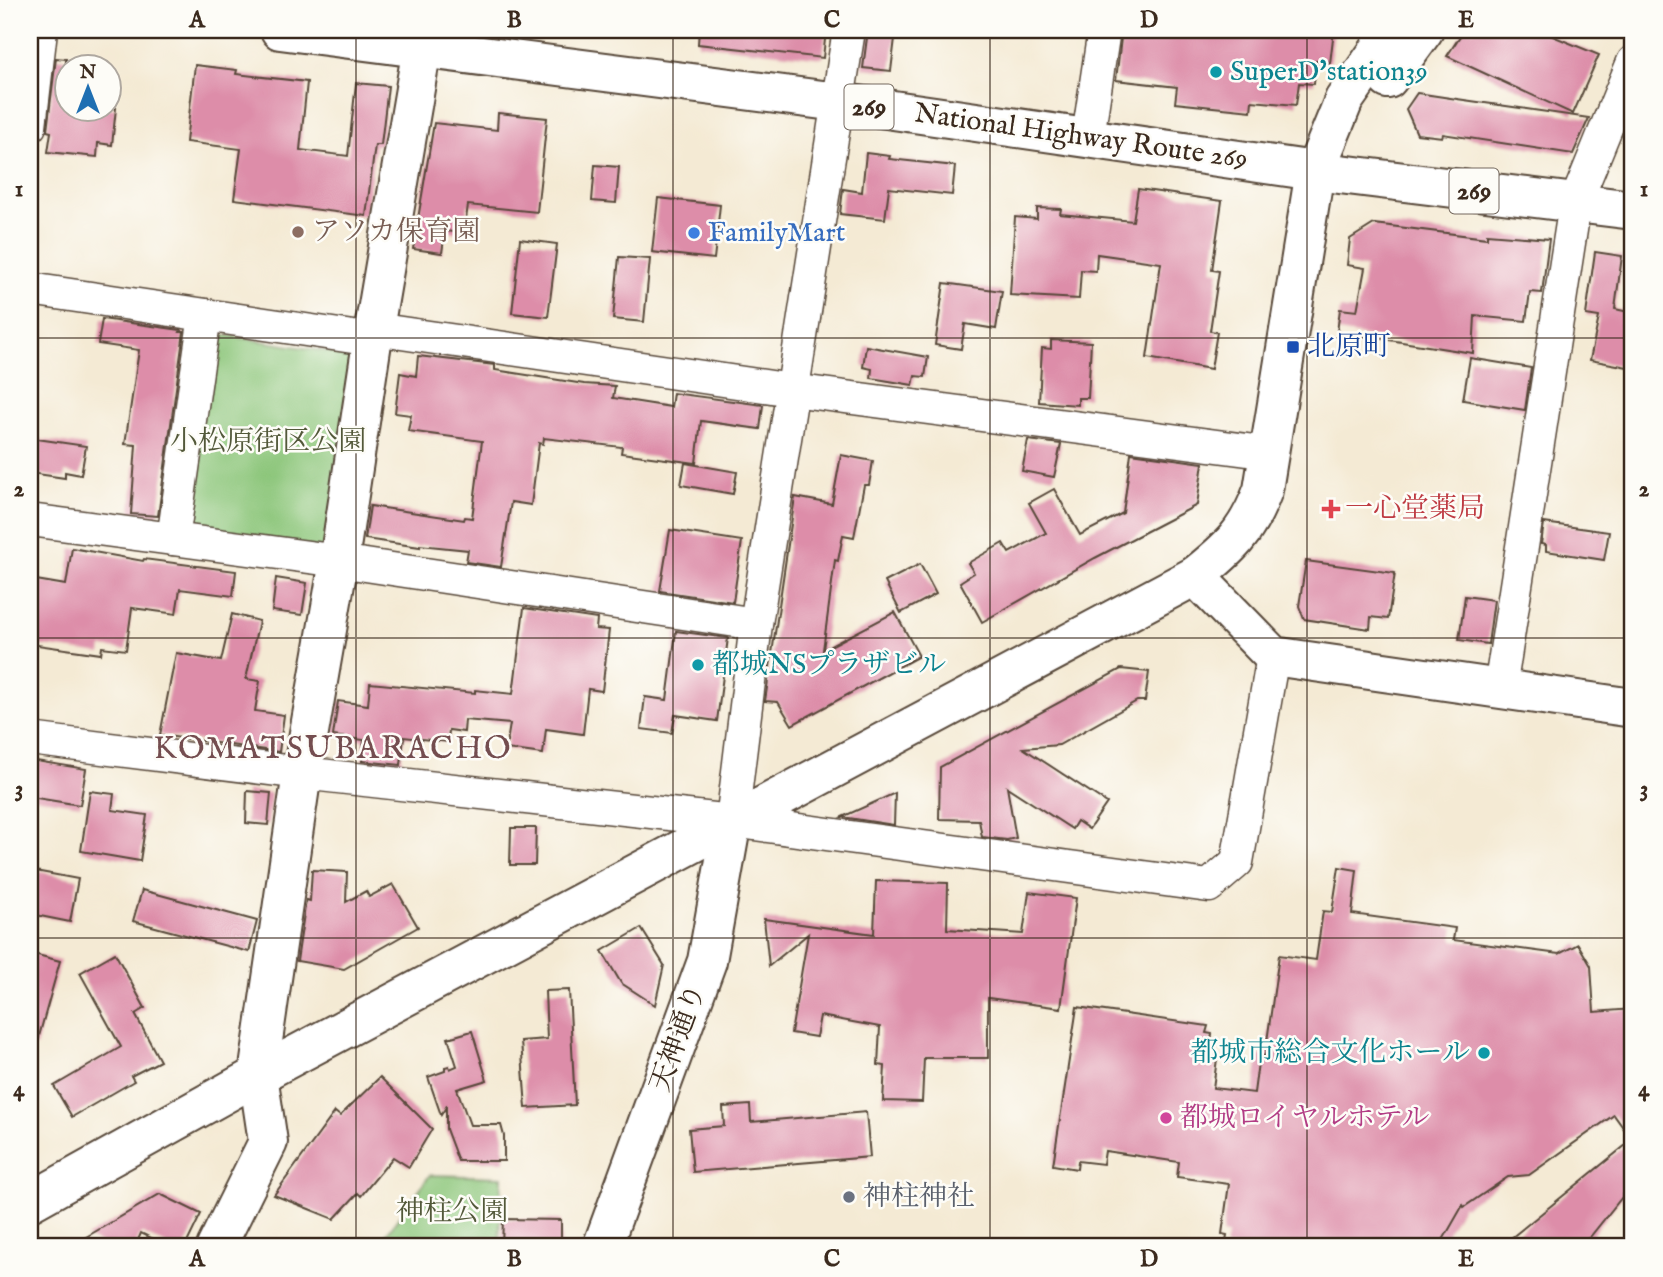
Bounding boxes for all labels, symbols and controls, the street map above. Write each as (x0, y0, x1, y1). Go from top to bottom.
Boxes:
text: A (188, 6, 206, 35)
text: B (506, 6, 522, 35)
text: C (824, 6, 841, 35)
text: D (1140, 6, 1158, 35)
text: E (1458, 6, 1474, 35)
north arrow (52, 52, 122, 122)
place label: SuperD'station39 (1230, 55, 1428, 90)
text: N (79, 61, 97, 85)
marker: SuperD'station39 (1208, 64, 1224, 80)
road number: 269 (844, 85, 894, 130)
street label: National Highway Route 269 (912, 96, 1250, 178)
road number: 269 (1450, 168, 1498, 214)
text: 1 (15, 175, 23, 204)
text: 1 (1640, 175, 1648, 204)
place label: アソカ保育園 (312, 215, 480, 250)
place label: FamilyMart (708, 216, 846, 251)
marker: アソカ保育園 (290, 224, 306, 240)
marker: FamilyMart (686, 225, 702, 241)
place label: 北原町 (1307, 330, 1391, 365)
marker: 北原町 (1285, 339, 1301, 355)
park label: 小松原街区公園 (170, 425, 366, 460)
text: 2 (14, 475, 25, 504)
text: 2 (1639, 475, 1650, 504)
place label: 一心堂薬局 (1345, 492, 1485, 527)
marker: 一心堂薬局 (1323, 501, 1339, 517)
place label: 都城NSプラザビル (712, 648, 946, 683)
marker: 都城NSプラザビル (690, 657, 706, 673)
district label: KOMATSUBARACHO (153, 729, 513, 770)
text: 3 (15, 775, 23, 804)
text: 3 (1640, 775, 1648, 804)
street label: 天神通り (643, 979, 715, 1097)
place label: 都城市総合文化ホール (1191, 1036, 1470, 1071)
marker: 都城市総合文化ホール (1476, 1045, 1492, 1061)
text: 4 (13, 1075, 25, 1104)
text: 4 (1638, 1075, 1650, 1104)
place label: 都城ロイヤルホテル (1180, 1101, 1429, 1136)
marker: 都城ロイヤルホテル (1158, 1110, 1174, 1126)
place label: 神柱神社 (863, 1180, 975, 1215)
marker: 神柱神社 (841, 1189, 857, 1205)
park label: 神柱公園 (396, 1195, 508, 1230)
text: A (188, 1245, 206, 1274)
text: B (506, 1245, 522, 1274)
text: C (824, 1245, 841, 1274)
text: D (1140, 1245, 1158, 1274)
text: E (1458, 1245, 1474, 1274)

